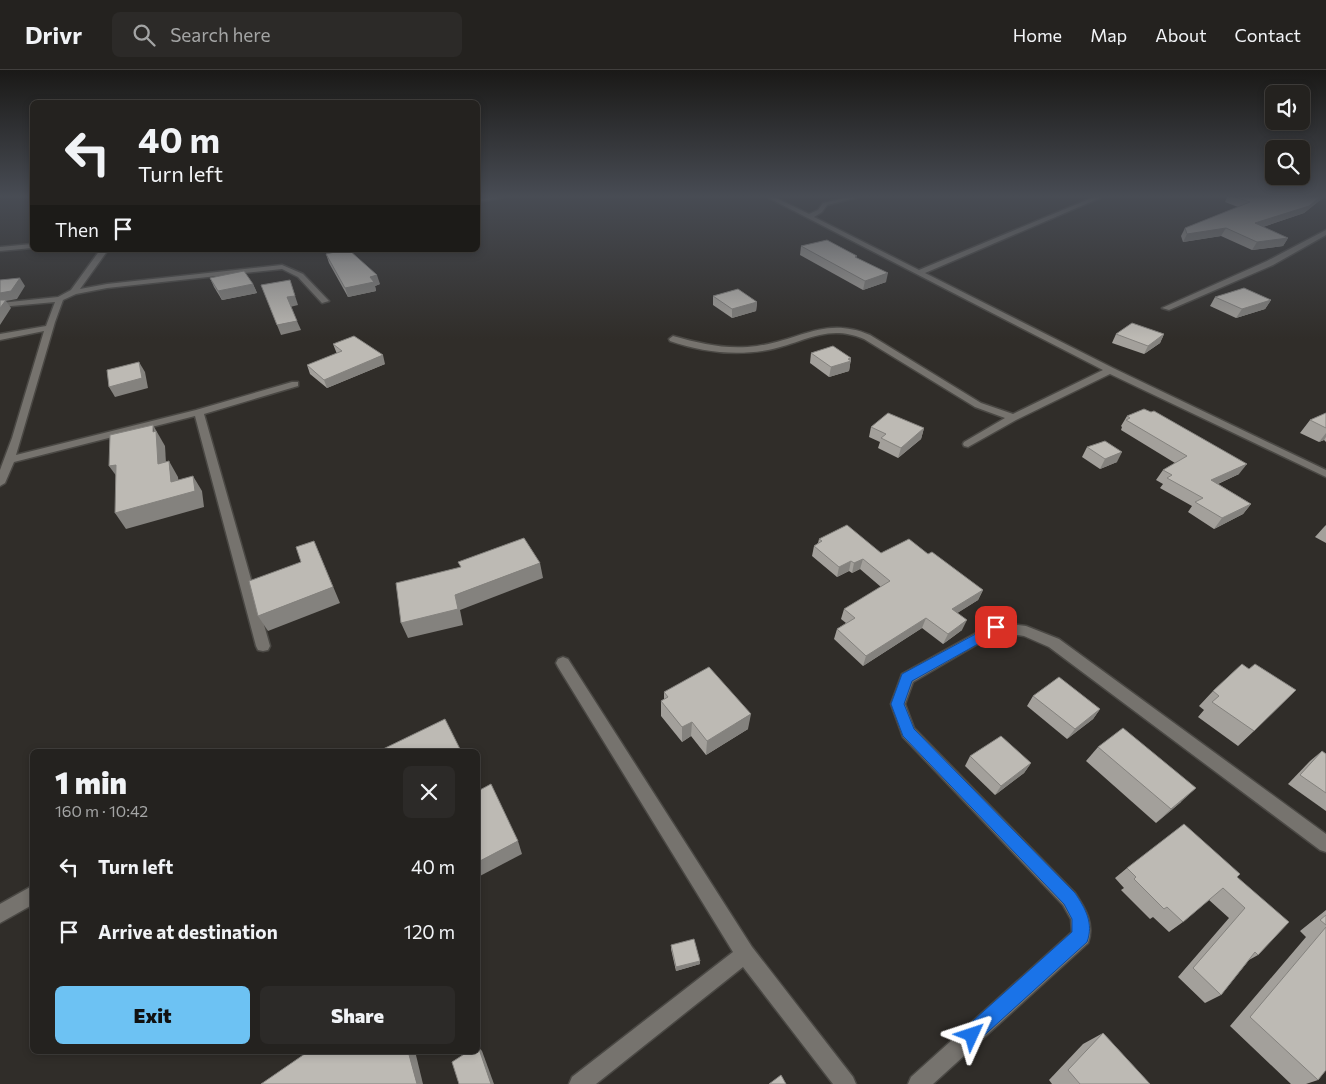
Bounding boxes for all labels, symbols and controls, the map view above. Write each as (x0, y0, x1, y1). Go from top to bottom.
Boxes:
search box (112, 12, 462, 57)
text: Drivr (25, 20, 82, 49)
icon: search (130, 21, 158, 49)
text: Search here (170, 23, 271, 46)
text: Home (1013, 24, 1062, 46)
text: Map (1090, 24, 1127, 46)
text: About (1155, 24, 1207, 46)
text: Contact (1235, 24, 1301, 46)
map controls (1265, 85, 1310, 185)
button: sound (1265, 85, 1310, 130)
text: 40 m (138, 117, 220, 160)
icon: left (55, 120, 120, 185)
button: search (1265, 140, 1310, 185)
text: Turn left (138, 160, 223, 187)
icon: arrive (109, 215, 137, 243)
text: Then (55, 218, 99, 241)
pin (975, 606, 1017, 648)
icon: arrive (982, 613, 1010, 641)
text: 1 min (55, 763, 127, 800)
button: close (403, 766, 455, 818)
text: 160 m · 10:42 (55, 801, 148, 820)
icon: left (55, 853, 83, 881)
text: Turn left (98, 855, 173, 878)
text: 40 m (411, 855, 455, 878)
icon: arrive (55, 918, 83, 946)
text: Arrive at destination (98, 920, 278, 943)
text: 120 m (404, 920, 455, 943)
button: Exit (55, 986, 250, 1044)
button: Share (260, 986, 455, 1044)
position arrow (945, 1008, 997, 1060)

